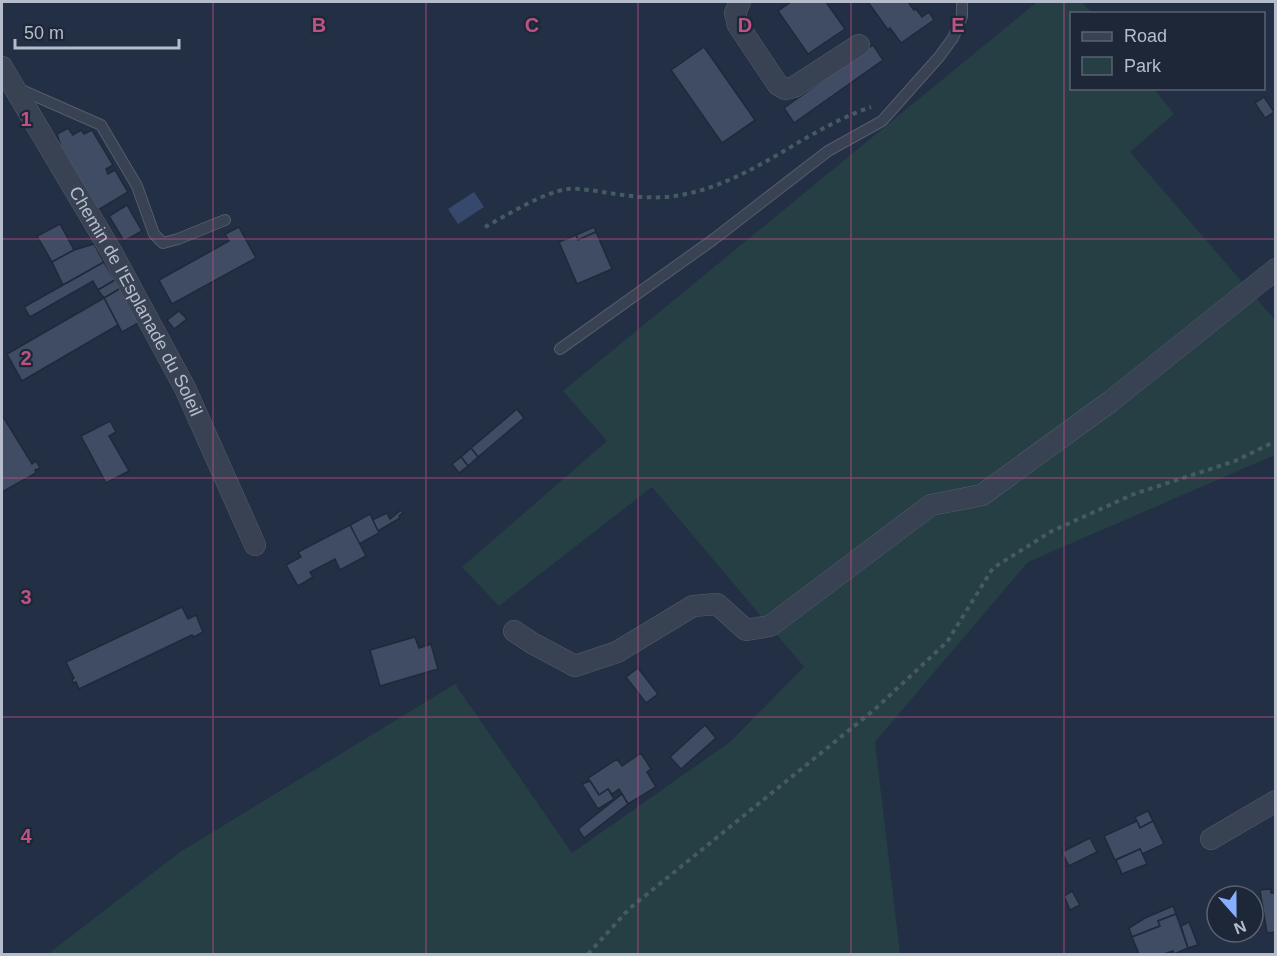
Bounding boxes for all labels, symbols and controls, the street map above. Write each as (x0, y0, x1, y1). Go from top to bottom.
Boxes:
scale bar (15, 12, 178, 50)
legend (1070, 12, 1265, 90)
text: B (312, 14, 326, 36)
text: C (525, 14, 539, 36)
text: D (738, 14, 752, 36)
text: E (951, 14, 965, 36)
text: 50 m (24, 23, 64, 43)
text: Road (1124, 26, 1167, 46)
text: Park (1124, 56, 1162, 76)
text: 1 (20, 108, 32, 130)
street label: Chemin de l'Esplanade du Soleil (65, 183, 206, 419)
text: 2 (20, 347, 32, 369)
text: 3 (20, 586, 32, 608)
text: 4 (20, 825, 32, 847)
north arrow (1205, 884, 1265, 944)
text: N (1232, 918, 1249, 938)

